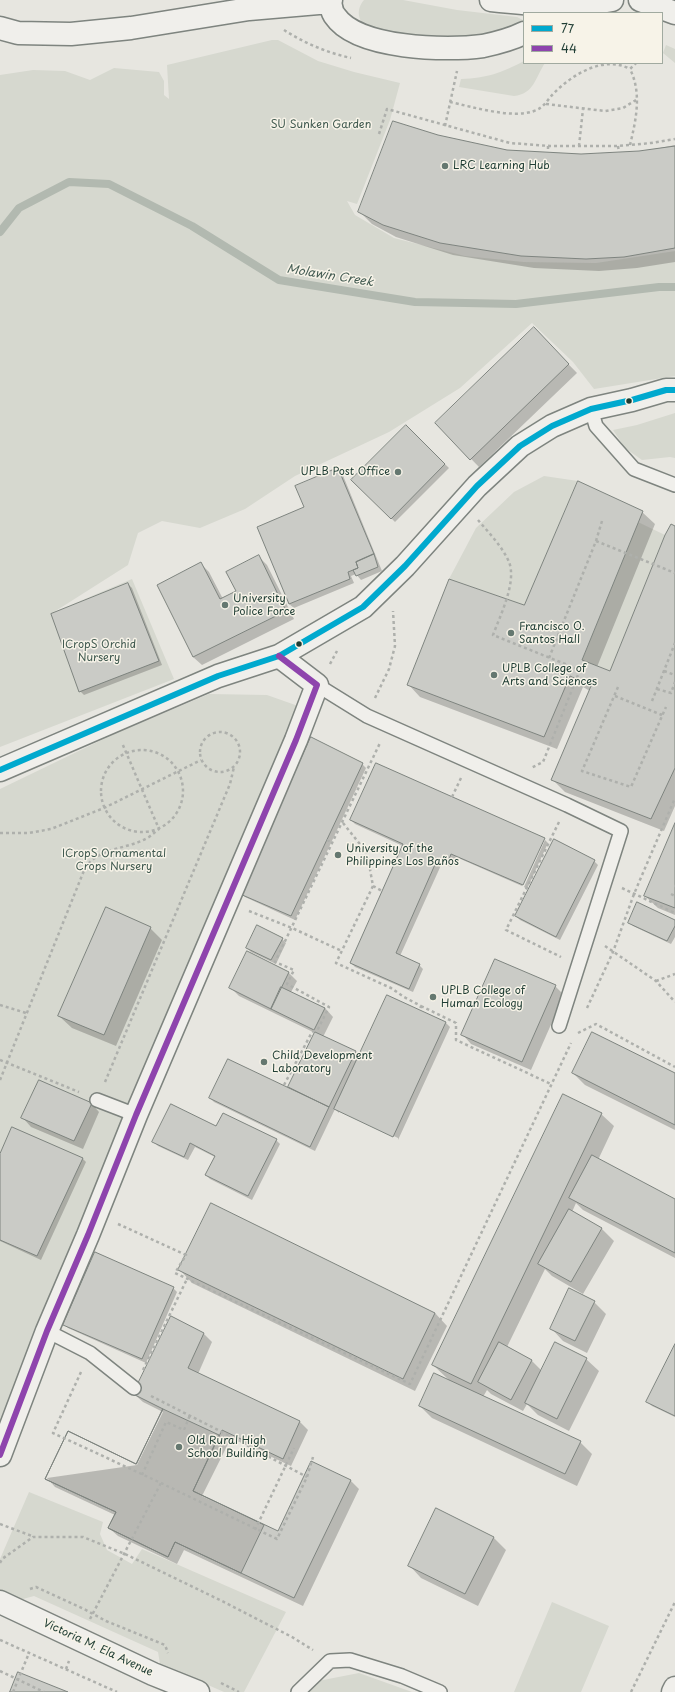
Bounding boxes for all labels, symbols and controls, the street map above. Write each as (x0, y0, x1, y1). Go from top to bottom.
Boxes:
legend (523, 12, 663, 64)
text: 77 (561, 19, 574, 37)
text: 44 (561, 39, 577, 57)
park label: SU Sunken Garden (271, 118, 371, 132)
place label: LRC Learning Hub (453, 159, 550, 173)
marker: LRC Learning Hub (440, 161, 450, 171)
water label: Molawin Creek (286, 262, 374, 290)
unlabelled marker (624, 396, 634, 406)
place label: UPLB Post Office (300, 465, 390, 479)
marker: UPLB Post Office (393, 467, 403, 477)
place label: University Police Force (233, 592, 295, 618)
marker: University Police Force (220, 600, 230, 610)
place label: Francisco O. Santos Hall (519, 620, 585, 646)
marker: Francisco O. Santos Hall (506, 628, 516, 638)
park label: ICropS Orchid Nursery (62, 638, 136, 664)
unlabelled marker (294, 639, 304, 649)
place label: UPLB College of Arts and Sciences (502, 662, 597, 688)
marker: UPLB College of Arts and Sciences (489, 670, 499, 680)
place label: University of the Philippines Los Baños (346, 842, 459, 868)
park label: ICropS Ornamental Crops Nursery (62, 847, 166, 873)
marker: University of the Philippines Los Baños (333, 850, 343, 860)
place label: UPLB College of Human Ecology (441, 984, 525, 1010)
marker: UPLB College of Human Ecology (428, 992, 438, 1002)
place label: Child Development Laboratory (272, 1049, 373, 1075)
marker: Child Development Laboratory (259, 1057, 269, 1067)
place label: Old Rural High School Building (187, 1434, 268, 1460)
marker: Old Rural High School Building (174, 1442, 184, 1452)
street label: Victoria M. Ela Avenue (41, 1617, 155, 1679)

